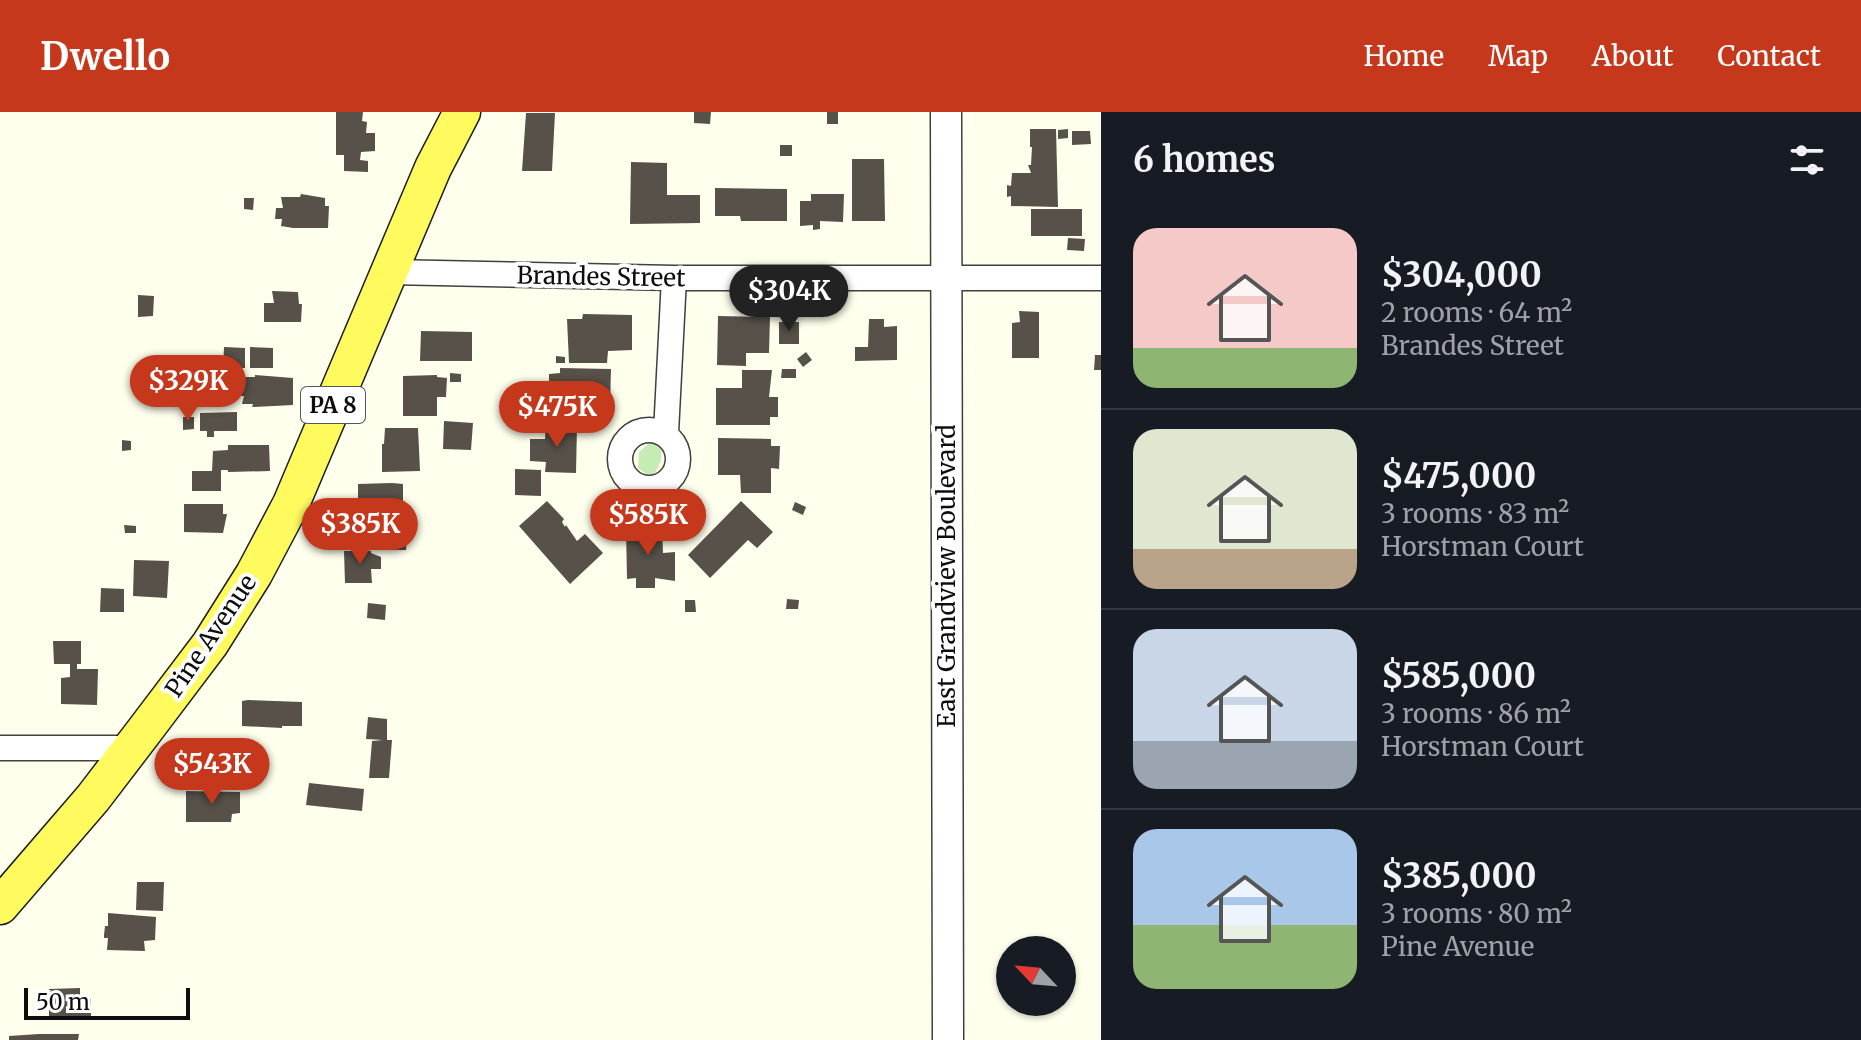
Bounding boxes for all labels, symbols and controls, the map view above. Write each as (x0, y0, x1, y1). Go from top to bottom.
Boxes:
text: Dwello (40, 33, 170, 80)
text: Home (1363, 38, 1444, 74)
text: Map (1488, 38, 1548, 74)
text: About (1592, 38, 1673, 74)
text: Contact (1717, 38, 1821, 74)
icon: filters (1785, 138, 1829, 182)
text: 6 homes (1133, 139, 1275, 181)
text: $304,000 (1381, 254, 1542, 296)
street label: Brandes Street (516, 260, 686, 293)
icon: home (1197, 260, 1293, 356)
pin: $304K (733, 265, 845, 333)
text: $304K (747, 274, 831, 307)
text: 2 rooms · 64 m² (1381, 296, 1572, 329)
text: Brandes Street (1381, 329, 1564, 362)
pin: $329K (132, 355, 244, 423)
text: $329K (148, 364, 228, 397)
pin: $475K (501, 381, 613, 449)
road number: PA 8 (301, 387, 365, 423)
text: $475K (517, 390, 597, 423)
street label: East Grandview Boulevard (931, 424, 962, 728)
text: $475,000 (1381, 455, 1536, 497)
icon: home (1197, 461, 1293, 557)
pin: $585K (592, 489, 704, 557)
text: 3 rooms · 83 m² (1381, 497, 1569, 530)
pin: $385K (304, 498, 416, 566)
text: $585K (608, 498, 688, 531)
text: $385K (320, 507, 400, 540)
text: Horstman Court (1381, 530, 1584, 563)
street label: Pine Avenue (158, 568, 263, 703)
text: $585,000 (1381, 655, 1536, 697)
icon: home (1197, 661, 1293, 757)
text: 3 rooms · 86 m² (1381, 697, 1571, 730)
text: Horstman Court (1381, 730, 1584, 763)
pin: $543K (156, 738, 268, 806)
text: $543K (172, 747, 252, 780)
text: $385,000 (1381, 855, 1537, 897)
icon: home (1197, 861, 1293, 957)
text: 3 rooms · 80 m² (1381, 897, 1572, 930)
text: Pine Avenue (1381, 930, 1534, 963)
north arrow (996, 936, 1076, 1016)
map controls (996, 936, 1076, 1016)
scale bar (24, 984, 190, 1020)
text: 50 m (36, 988, 90, 1016)

